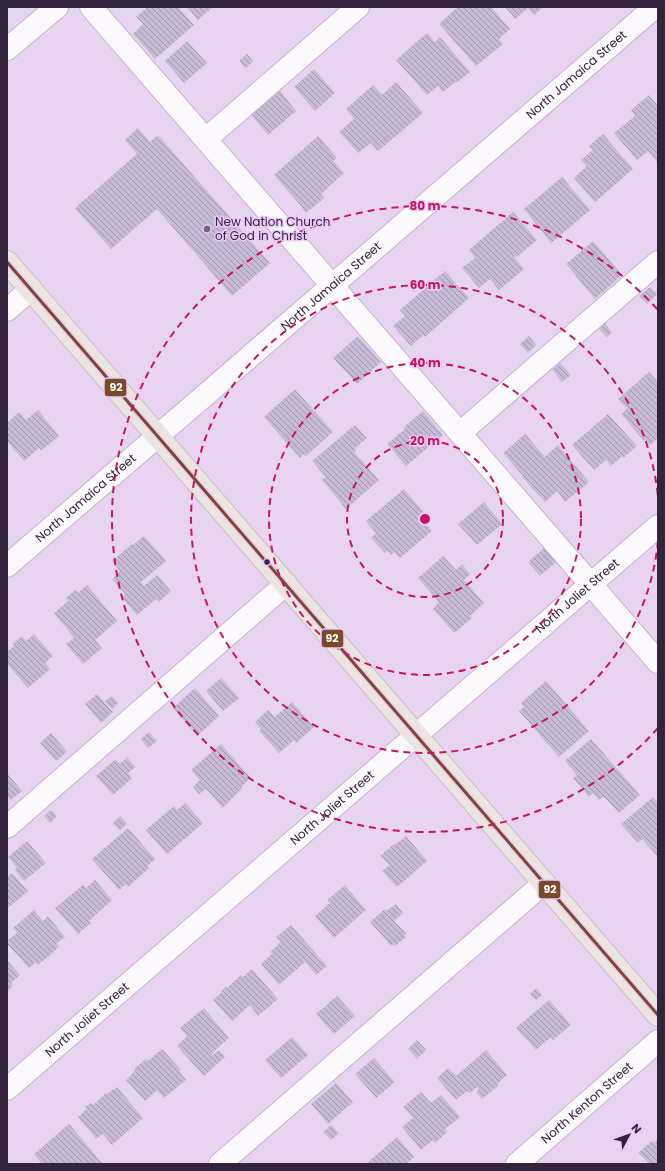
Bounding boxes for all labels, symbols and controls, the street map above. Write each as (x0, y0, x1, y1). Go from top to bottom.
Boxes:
street label: North Jamaica Street (522, 26, 630, 123)
text: 80 m (410, 197, 441, 214)
place label: New Nation Church of God in Christ (215, 213, 330, 244)
marker: New Nation Church of God in Christ (202, 224, 212, 234)
street label: North Jamaica Street (277, 238, 385, 334)
text: 60 m (410, 276, 441, 293)
text: 40 m (409, 354, 441, 371)
line badge: 92 (104, 378, 127, 397)
text: 92 (109, 379, 123, 395)
text: 20 m (410, 432, 440, 449)
street label: North Jamaica Street (32, 450, 139, 546)
centre of rings (418, 512, 432, 526)
street label: North Joliet Street (531, 554, 623, 637)
unlabelled marker (262, 557, 272, 567)
line badge: 92 (321, 629, 344, 648)
text: 92 (325, 630, 339, 646)
street label: North Joliet Street (286, 766, 378, 848)
line badge: 92 (538, 880, 561, 899)
text: 92 (543, 881, 557, 897)
street label: North Joliet Street (41, 978, 133, 1060)
street label: North Kenton Street (538, 1059, 636, 1147)
north arrow (609, 1115, 649, 1155)

